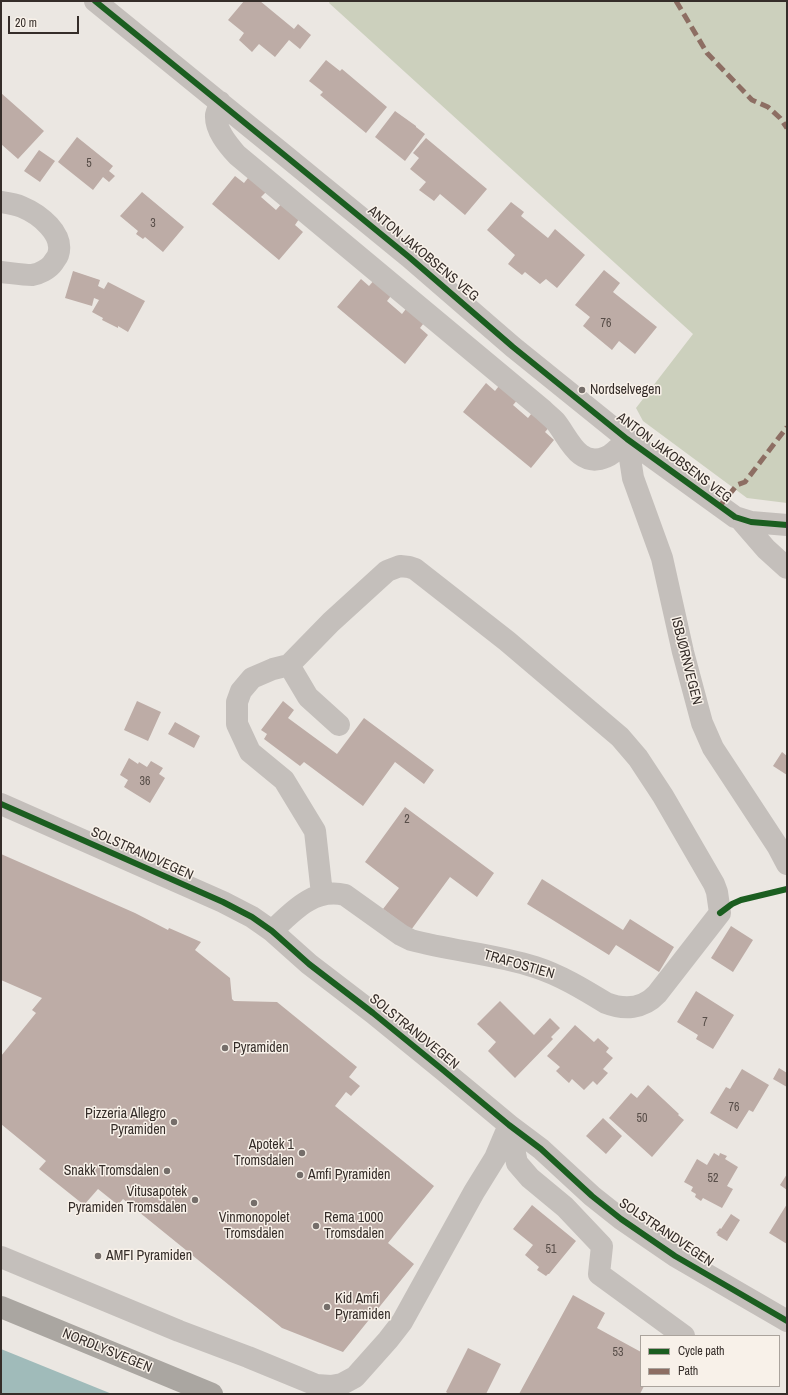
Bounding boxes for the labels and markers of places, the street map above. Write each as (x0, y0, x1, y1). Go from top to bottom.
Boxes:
place label: Nordselvegen (590, 382, 661, 398)
marker: Nordselvegen (577, 385, 587, 395)
place label: Pyramiden (233, 1040, 289, 1056)
marker: Pyramiden (220, 1043, 230, 1053)
place label: Pizzeria Allegro Pyramiden (85, 1106, 166, 1138)
marker: Pizzeria Allegro Pyramiden (169, 1117, 179, 1127)
place label: Apotek 1 Tromsdalen (234, 1137, 294, 1170)
marker: Apotek 1 Tromsdalen (297, 1148, 307, 1158)
place label: Snakk Tromsdalen (64, 1163, 159, 1179)
marker: Snakk Tromsdalen (162, 1166, 172, 1176)
place label: Amfi Pyramiden (308, 1167, 390, 1183)
marker: Amfi Pyramiden (295, 1170, 305, 1180)
place label: Vitusapotek Pyramiden Tromsdalen (68, 1184, 187, 1216)
marker: Vitusapotek Pyramiden Tromsdalen (190, 1195, 200, 1205)
marker: Vinmonopolet Tromsdalen (249, 1198, 259, 1208)
place label: Vinmonopolet Tromsdalen (219, 1210, 289, 1242)
place label: Rema 1000 Tromsdalen (324, 1210, 384, 1242)
marker: Rema 1000 Tromsdalen (311, 1221, 321, 1231)
place label: AMFI Pyramiden (106, 1248, 192, 1264)
marker: AMFI Pyramiden (93, 1251, 103, 1261)
place label: Kid Amfi Pyramiden (335, 1291, 391, 1324)
marker: Kid Amfi Pyramiden (322, 1302, 332, 1312)

